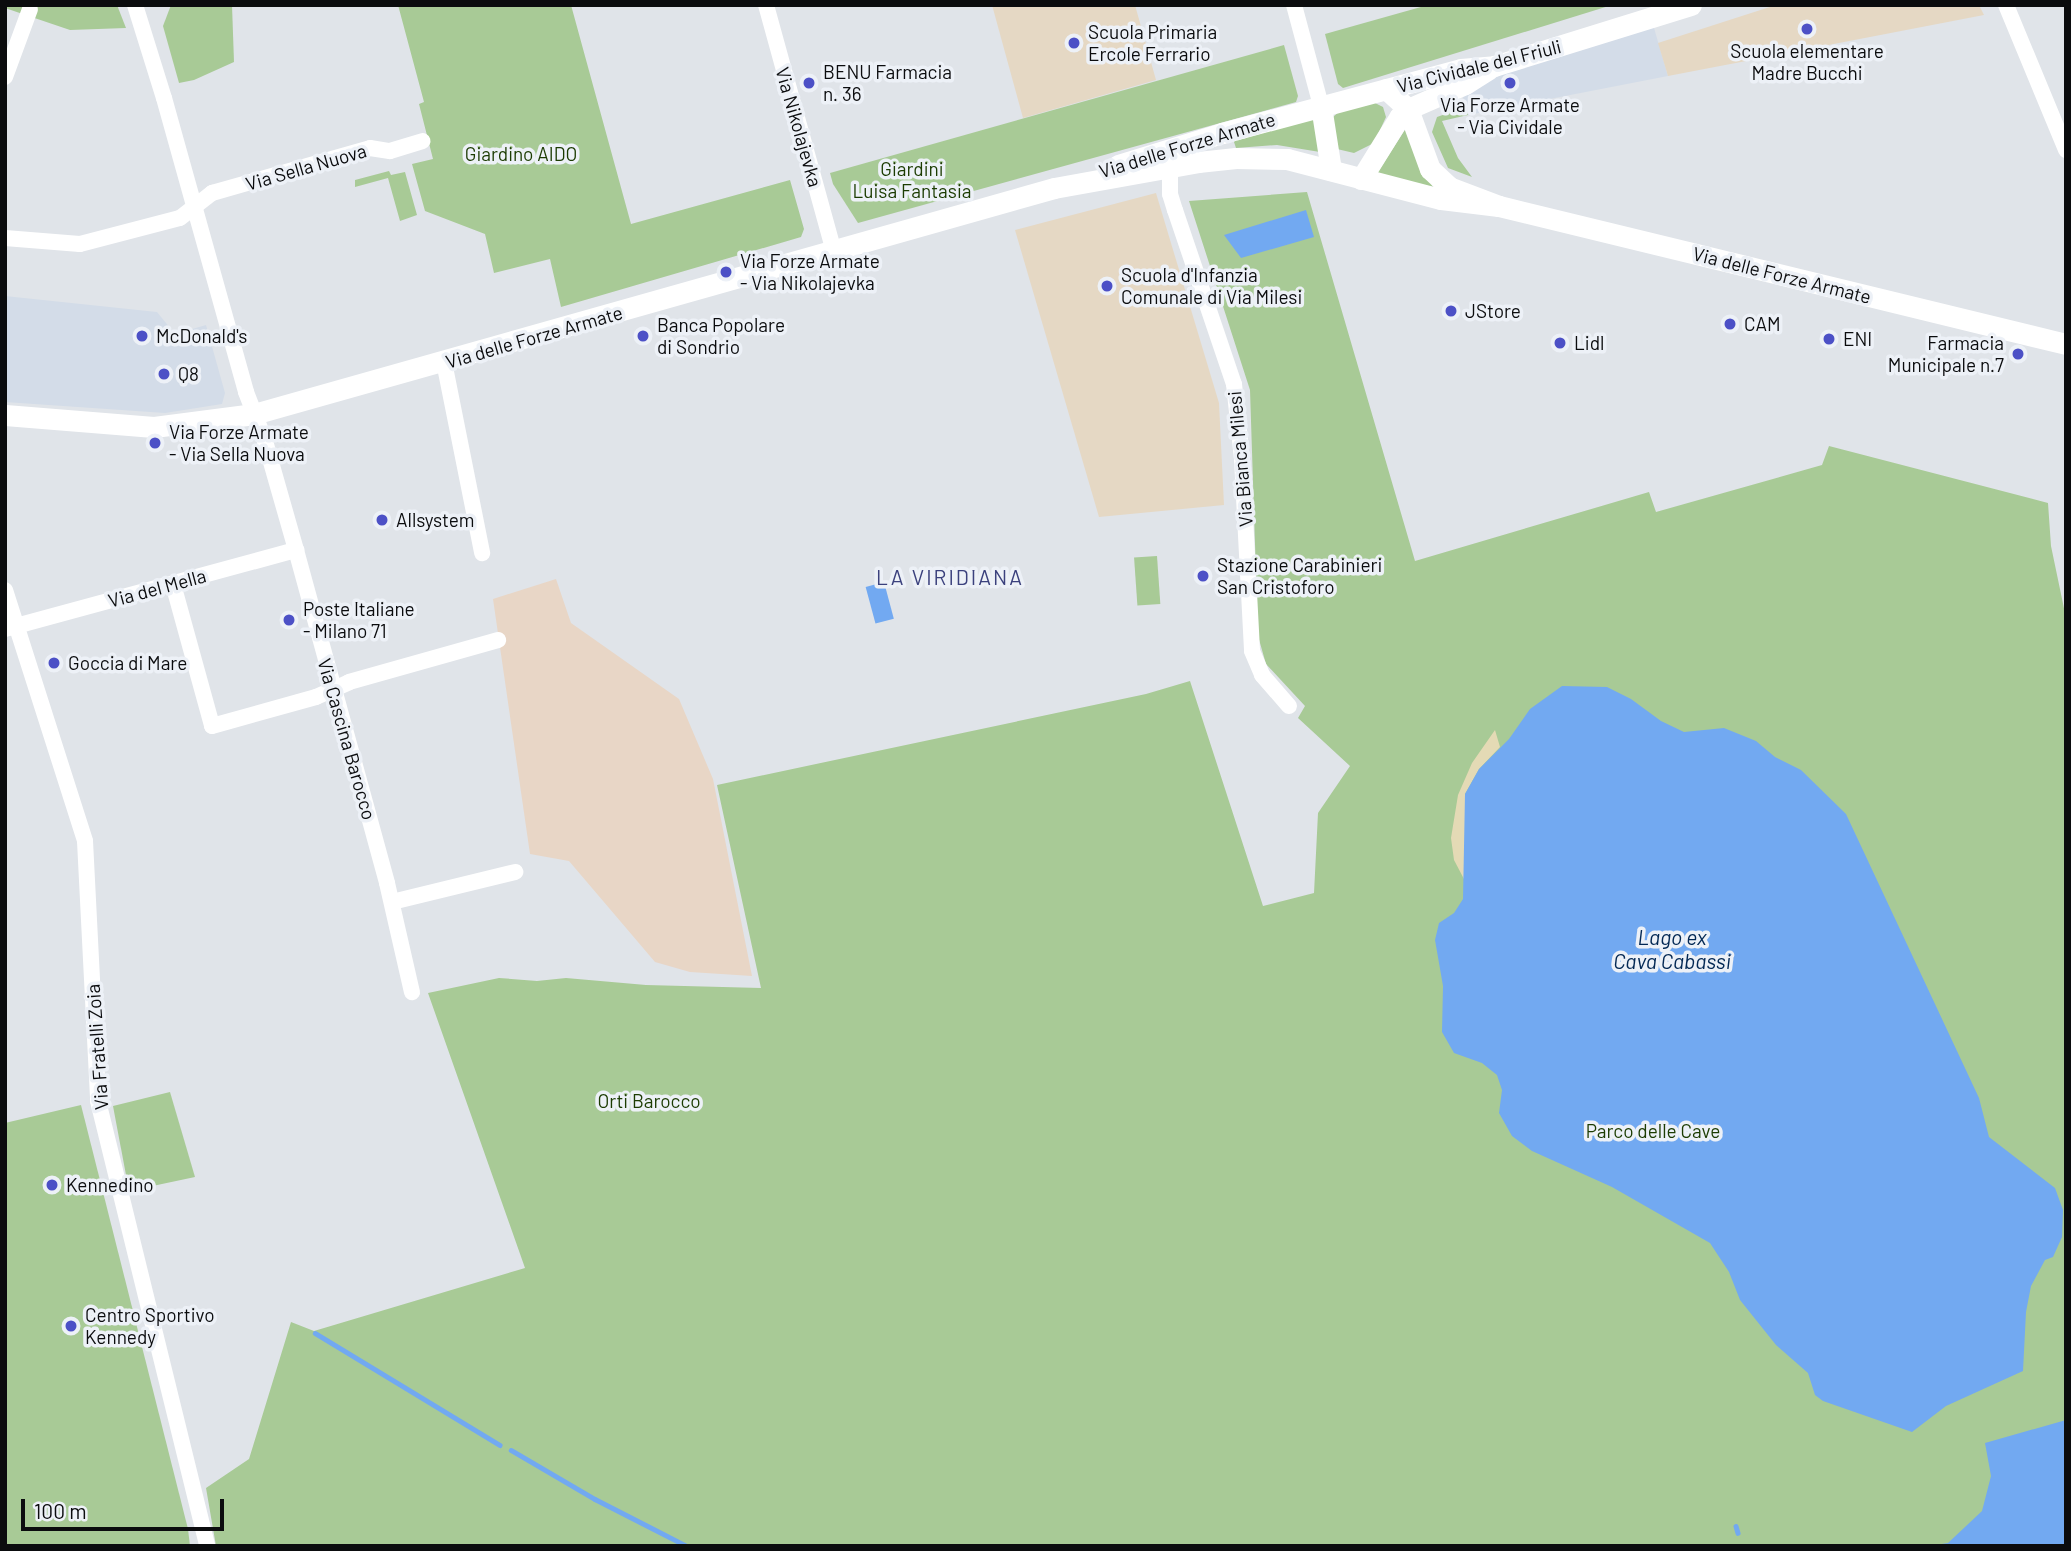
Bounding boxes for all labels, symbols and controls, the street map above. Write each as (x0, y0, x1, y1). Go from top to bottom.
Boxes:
place label: Scuola Primaria Ercole Ferrario (1088, 21, 1217, 65)
marker: Scuola elementare Madre Bucchi (1799, 21, 1815, 37)
marker: Scuola Primaria Ercole Ferrario (1066, 35, 1082, 51)
street label: Via Cividale del Friuli (1394, 35, 1564, 97)
place label: Scuola elementare Madre Bucchi (1730, 40, 1884, 84)
place label: BENU Farmacia n. 36 (823, 61, 952, 105)
street label: Via Nikolajevka (771, 65, 827, 189)
marker: BENU Farmacia n. 36 (801, 75, 817, 91)
marker: Via Forze Armate - Via Cividale (1502, 75, 1518, 91)
place label: Via Forze Armate - Via Cividale (1440, 94, 1580, 138)
street label: Via delle Forze Armate (1096, 107, 1278, 183)
street label: Via Sella Nuova (243, 139, 369, 195)
park label: Giardino AIDO (465, 143, 577, 165)
park label: Giardini Luisa Fantasia (853, 158, 971, 202)
street label: Via delle Forze Armate (1690, 242, 1874, 308)
place label: Via Forze Armate - Via Nikolajevka (740, 250, 880, 294)
marker: Via Forze Armate - Via Nikolajevka (718, 264, 734, 280)
place label: Scuola d'Infanzia Comunale di Via Milesi (1121, 264, 1302, 308)
marker: Scuola d'Infanzia Comunale di Via Milesi (1099, 278, 1115, 294)
place label: JStore (1465, 300, 1521, 322)
street label: Via delle Forze Armate (443, 301, 625, 373)
marker: JStore (1443, 303, 1459, 319)
place label: CAM (1744, 313, 1781, 335)
place label: Banca Popolare di Sondrio (657, 314, 785, 358)
marker: CAM (1722, 316, 1738, 332)
place label: McDonald's (156, 325, 247, 347)
marker: McDonald's (134, 328, 150, 344)
marker: Banca Popolare di Sondrio (635, 328, 651, 344)
place label: ENI (1843, 328, 1872, 350)
marker: ENI (1821, 331, 1837, 347)
place label: Lidl (1574, 332, 1604, 354)
place label: Farmacia Municipale n.7 (1888, 332, 2004, 376)
marker: Lidl (1552, 335, 1568, 351)
marker: Farmacia Municipale n.7 (2010, 346, 2026, 362)
place label: Q8 (178, 363, 199, 385)
marker: Q8 (156, 366, 172, 382)
street label: Via Bianca Milesi (1223, 390, 1257, 528)
place label: Via Forze Armate - Via Sella Nuova (169, 421, 309, 465)
marker: Via Forze Armate - Via Sella Nuova (147, 435, 163, 451)
place label: Allsystem (396, 509, 475, 531)
marker: Allsystem (374, 512, 390, 528)
place label: Stazione Carabinieri San Cristoforo (1217, 554, 1382, 598)
street label: Via del Mella (106, 564, 208, 612)
district label: LA VIRIDIANA (878, 564, 1022, 590)
marker: Stazione Carabinieri San Cristoforo (1195, 568, 1211, 584)
place label: Poste Italiane - Milano 71 (303, 598, 415, 642)
marker: Poste Italiane - Milano 71 (281, 612, 297, 628)
place label: Goccia di Mare (68, 652, 187, 674)
marker: Goccia di Mare (46, 655, 62, 671)
street label: Via Cascina Barocco (313, 656, 381, 822)
water label: Lago ex Cava Cabassi (1613, 924, 1731, 974)
street label: Via Fratelli Zoia (81, 983, 113, 1111)
park label: Orti Barocco (597, 1090, 701, 1112)
park label: Parco delle Cave (1586, 1120, 1720, 1142)
place label: Kennedino (66, 1174, 154, 1196)
marker: Kennedino (44, 1177, 60, 1193)
place label: Centro Sportivo Kennedy (85, 1304, 215, 1348)
marker: Centro Sportivo Kennedy (63, 1318, 79, 1334)
scale bar (24, 1484, 228, 1528)
text: 100 m (34, 1498, 87, 1523)

